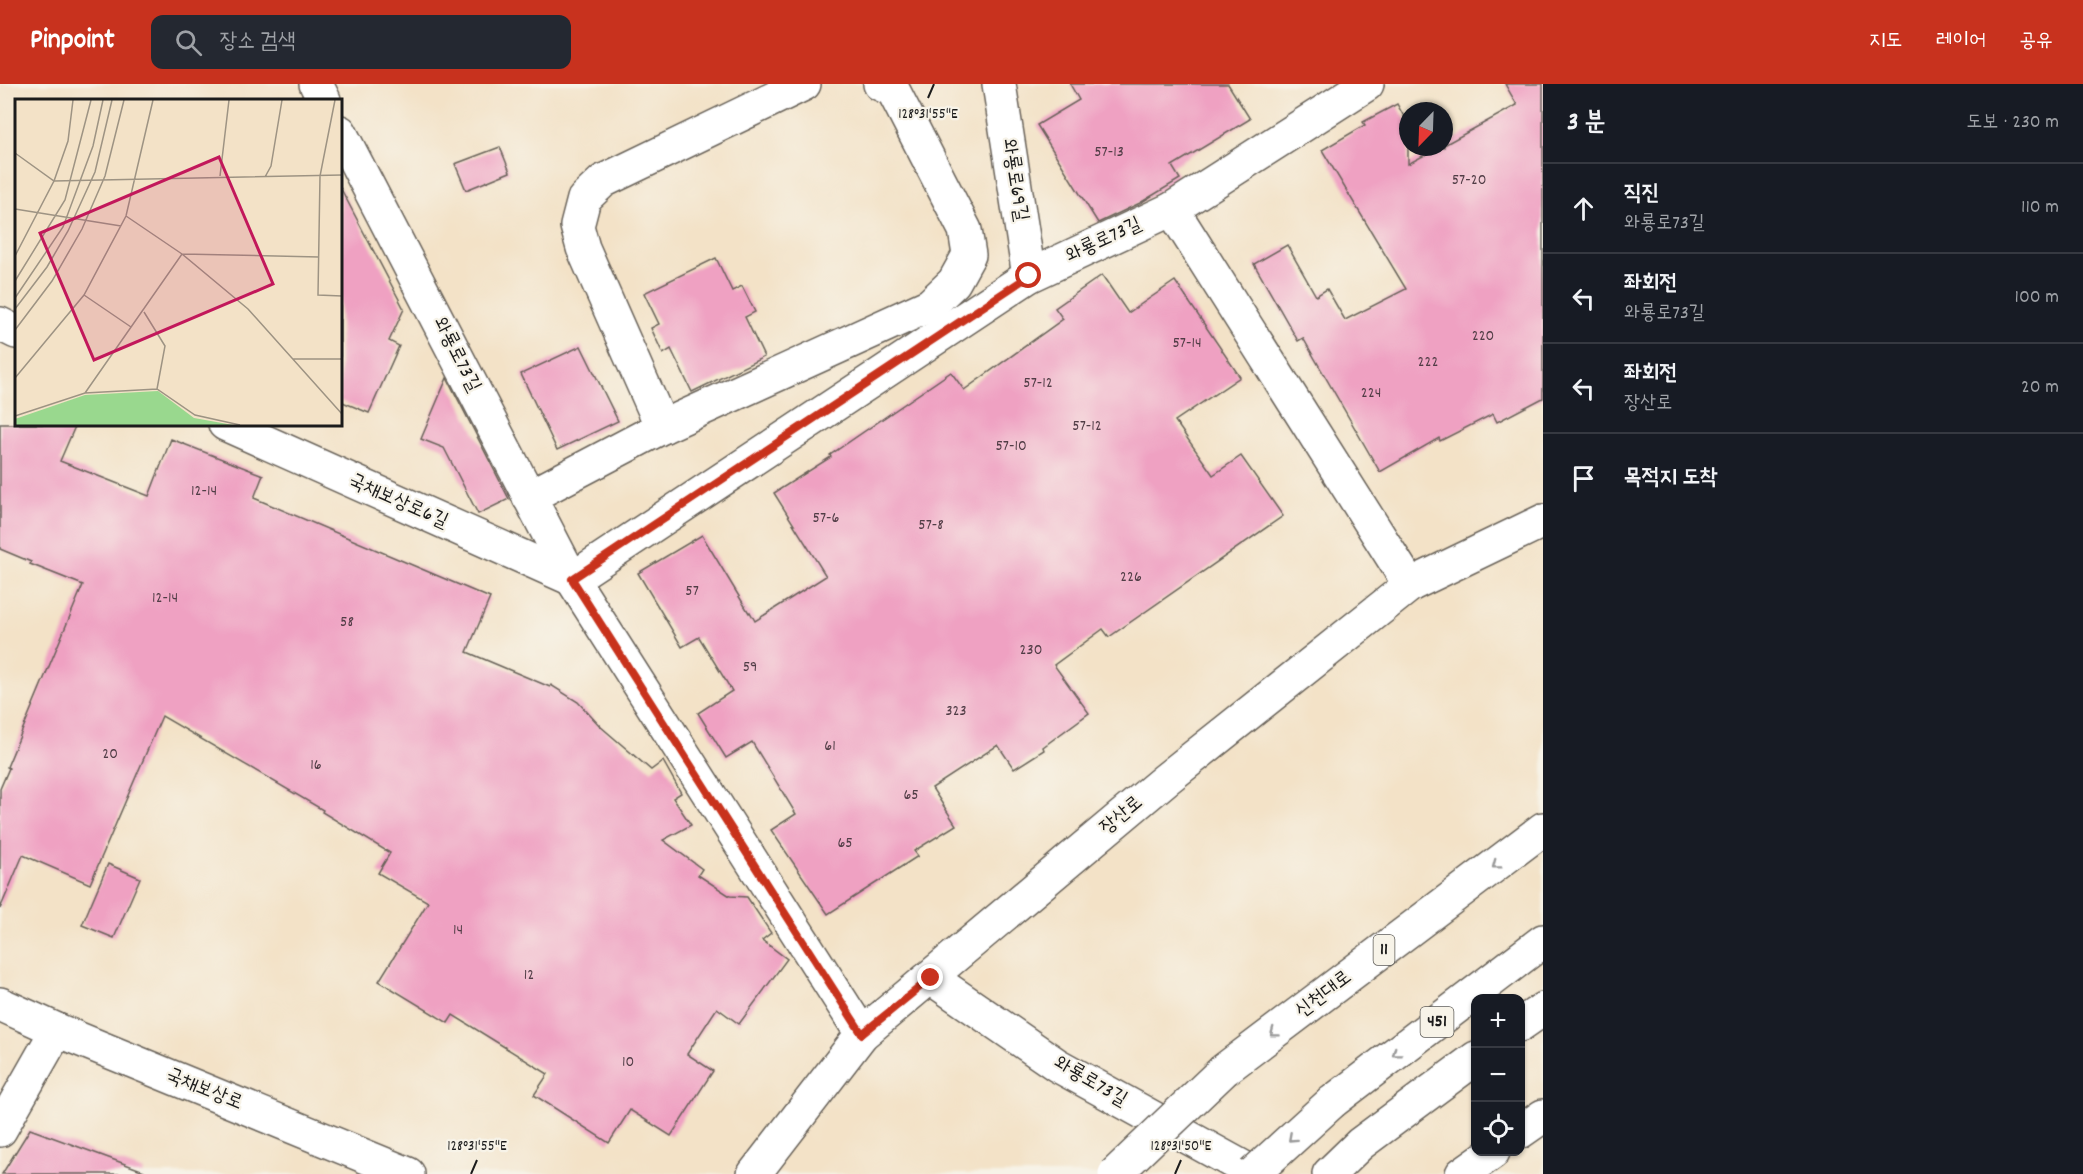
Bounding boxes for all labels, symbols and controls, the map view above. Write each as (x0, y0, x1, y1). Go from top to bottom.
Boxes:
search box (151, 15, 571, 69)
text: Pinpoint (30, 22, 115, 62)
icon: search (172, 26, 205, 59)
text: 장소 검색 (220, 27, 295, 58)
text: 지도 (1869, 27, 1903, 57)
text: 레이어 (1936, 27, 1986, 57)
text: 공유 (2019, 27, 2053, 57)
inset map (15, 99, 342, 426)
north arrow (1399, 102, 1453, 156)
text: 128°31'55"E (898, 104, 958, 126)
text: 3 분 (1567, 105, 1605, 142)
text: 도보 · 230 m (1966, 109, 2059, 137)
street label: 와룡로69길 (994, 137, 1034, 223)
house number: 57-13 (1094, 141, 1124, 164)
house number: 57-20 (1452, 169, 1486, 192)
text: 직진 (1624, 179, 1659, 210)
icon: ahead (1567, 192, 1600, 225)
text: 110 m (2021, 194, 2059, 222)
text: 와룡로73길 (1624, 210, 1705, 238)
street label: 와룡로73길 (1061, 211, 1147, 271)
route start (1015, 262, 1041, 288)
text: 좌회전 (1624, 269, 1677, 300)
icon: left (1567, 282, 1600, 315)
text: 100 m (2015, 284, 2059, 312)
text: 와룡로73길 (1624, 300, 1705, 328)
street label: 와룡로73길 (425, 313, 487, 397)
house number: 220 (1472, 325, 1494, 348)
house number: 57-14 (1172, 332, 1202, 355)
house number: 222 (1418, 351, 1438, 374)
text: 좌회전 (1624, 359, 1677, 390)
house number: 57-12 (1023, 372, 1053, 395)
icon: left (1567, 372, 1600, 405)
text: 20 m (2021, 374, 2059, 402)
house number: 224 (1361, 382, 1381, 405)
text: 장산로 (1624, 390, 1672, 418)
house number: 57-12 (1072, 415, 1102, 438)
house number: 57-10 (995, 435, 1027, 458)
icon: arrive (1567, 462, 1600, 495)
text: 목적지 도착 (1624, 463, 1718, 494)
street label: 국채보상로6길 (344, 468, 452, 536)
house number: 12-14 (191, 480, 217, 503)
house number: 57-6 (813, 507, 840, 530)
house number: 57-8 (918, 514, 944, 537)
house number: 226 (1120, 566, 1142, 589)
house number: 57 (685, 580, 699, 603)
house number: 12-14 (152, 587, 178, 610)
house number: 58 (340, 611, 354, 634)
house number: 230 (1020, 639, 1042, 662)
house number: 59 (743, 656, 757, 679)
house number: 323 (945, 700, 967, 723)
house number: 61 (824, 735, 836, 758)
house number: 20 (102, 743, 118, 766)
house number: 16 (310, 754, 322, 777)
house number: 65 (903, 784, 919, 807)
street label: 장산로 (1095, 790, 1149, 842)
house number: 65 (837, 832, 853, 855)
one-way arrow (1492, 857, 1503, 868)
house number: 14 (453, 919, 463, 942)
road number: 11 (1374, 935, 1394, 965)
house number: 12 (524, 964, 534, 987)
route end (917, 964, 943, 990)
street label: 신천대로 (1290, 964, 1358, 1026)
map controls (1471, 994, 1525, 1156)
button: + (1471, 994, 1525, 1048)
road number: 451 (1420, 1007, 1454, 1037)
one-way arrow (1269, 1026, 1280, 1037)
one-way arrow (1392, 1045, 1403, 1056)
button: − (1471, 1048, 1525, 1102)
street label: 와룡로73길 (1048, 1050, 1132, 1114)
house number: 10 (622, 1051, 634, 1074)
street label: 국채보상로 (161, 1062, 247, 1118)
button: locate (1471, 1102, 1525, 1156)
one-way arrow (1288, 1131, 1299, 1142)
text: 128°31'55"E (447, 1136, 507, 1158)
text: 128°31'50"E (1151, 1136, 1212, 1158)

